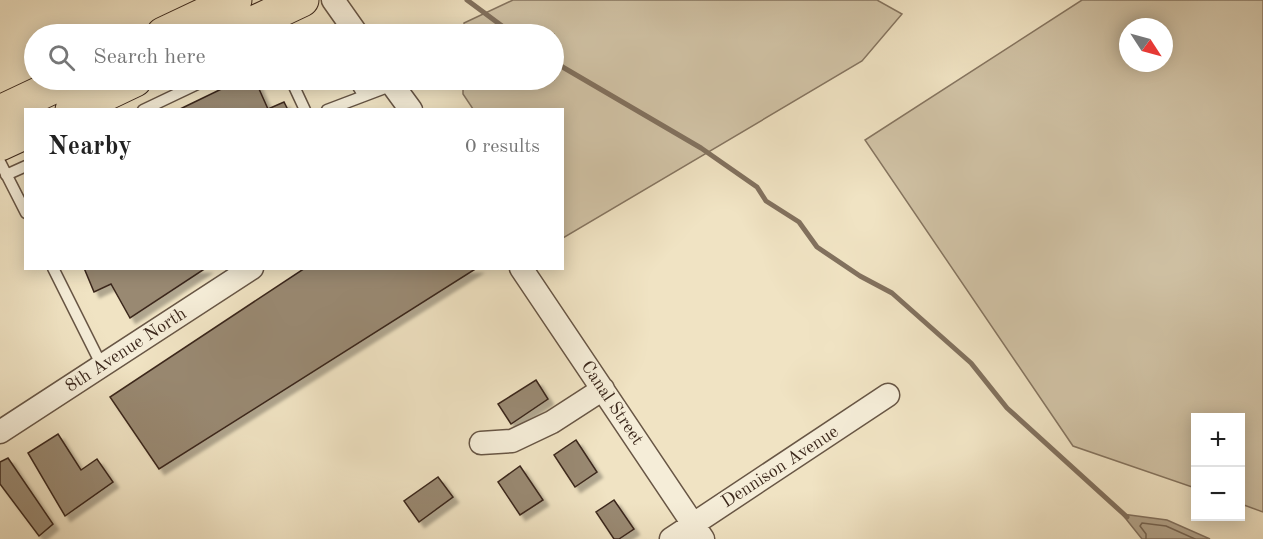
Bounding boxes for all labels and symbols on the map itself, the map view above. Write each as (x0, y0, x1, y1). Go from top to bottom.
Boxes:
north arrow (1119, 18, 1173, 72)
street label: 8th Avenue North (62, 304, 190, 396)
street label: Canal Street (577, 358, 647, 448)
street label: Dennison Avenue (718, 423, 842, 511)

